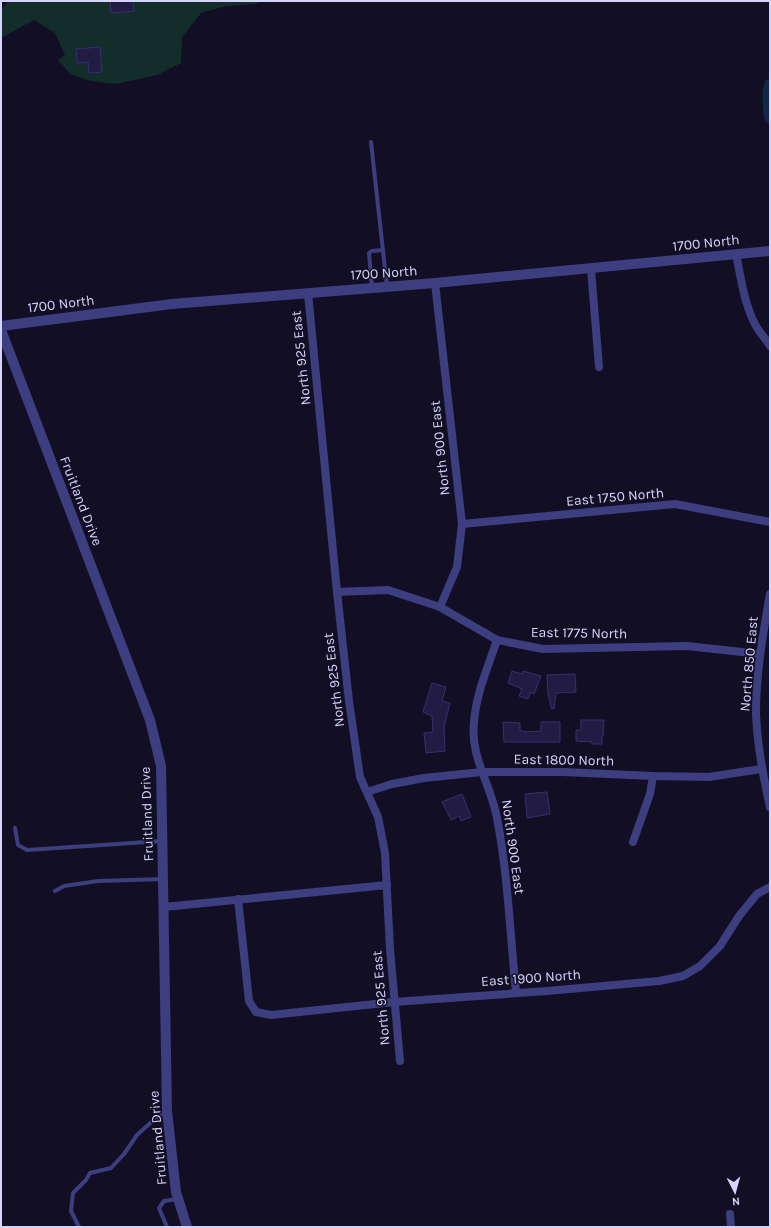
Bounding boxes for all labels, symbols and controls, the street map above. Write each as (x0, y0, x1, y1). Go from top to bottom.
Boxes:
street label: 1700 North (672, 231, 740, 255)
street label: 1700 North (350, 262, 418, 284)
street label: 1700 North (27, 291, 95, 317)
street label: North 925 East (288, 310, 314, 406)
street label: North 900 East (427, 400, 453, 496)
street label: Fruitland Drive (56, 454, 106, 548)
street label: East 1750 North (565, 484, 665, 510)
street label: North 850 East (736, 616, 762, 712)
street label: East 1775 North (531, 624, 627, 642)
street label: North 925 East (320, 632, 348, 728)
street label: East 1800 North (514, 751, 614, 769)
street label: Fruitland Drive (137, 766, 157, 862)
street label: North 900 East (498, 798, 528, 896)
street label: North 925 East (368, 950, 394, 1046)
street label: East 1900 North (480, 966, 582, 990)
street label: Fruitland Drive (145, 1090, 171, 1186)
north arrow (715, 1172, 755, 1212)
text: N (731, 1195, 741, 1208)

